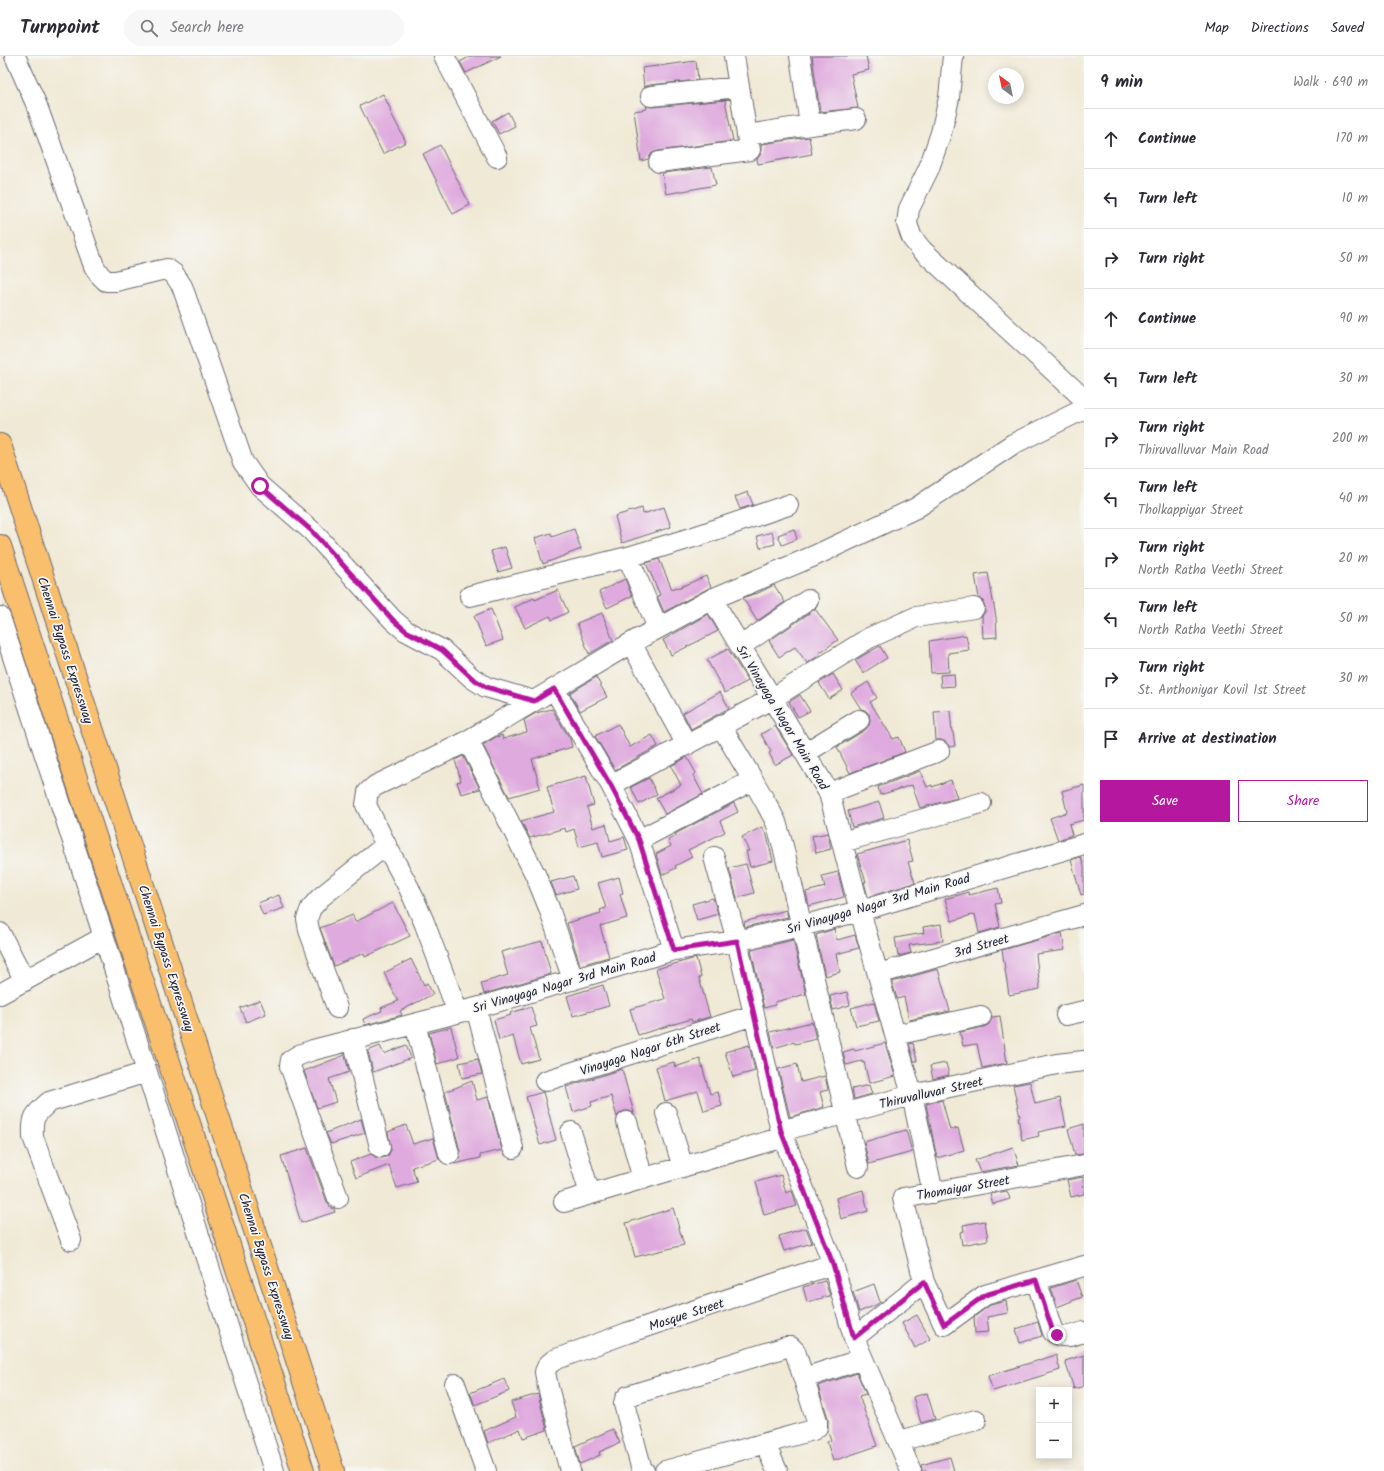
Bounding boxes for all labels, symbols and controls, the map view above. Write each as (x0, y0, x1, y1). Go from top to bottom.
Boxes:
search box (124, 10, 404, 46)
text: Turnpoint (20, 13, 100, 43)
text: Search here (170, 16, 244, 40)
icon: search (138, 17, 160, 39)
text: Map (1204, 17, 1229, 39)
text: Directions (1251, 17, 1309, 39)
text: Saved (1331, 17, 1364, 39)
north arrow (988, 68, 1024, 104)
text: 9 min (1100, 69, 1143, 96)
text: Walk · 690 m (1293, 72, 1368, 93)
text: Continue (1138, 127, 1196, 151)
icon: ahead (1100, 128, 1122, 150)
text: 170 m (1336, 128, 1368, 149)
text: Turn left (1138, 187, 1198, 211)
icon: left (1100, 188, 1122, 210)
text: 10 m (1342, 188, 1368, 209)
text: Turn right (1138, 247, 1205, 271)
icon: right (1100, 248, 1122, 270)
text: 50 m (1339, 248, 1368, 269)
text: Continue (1138, 307, 1196, 331)
icon: ahead (1100, 308, 1122, 330)
text: 90 m (1340, 308, 1368, 329)
text: Turn left (1138, 367, 1198, 391)
icon: left (1100, 368, 1122, 390)
text: 30 m (1339, 368, 1368, 389)
text: Turn right (1138, 416, 1205, 440)
icon: right (1100, 428, 1122, 450)
text: 200 m (1332, 428, 1368, 449)
text: Thiruvalluvar Main Road (1138, 440, 1269, 461)
text: Turn left (1138, 476, 1198, 500)
route start (251, 477, 269, 495)
icon: left (1100, 488, 1122, 510)
text: 40 m (1339, 488, 1368, 509)
text: Tholkappiyar Street (1138, 500, 1243, 521)
text: Turn right (1138, 536, 1205, 560)
icon: right (1100, 548, 1122, 570)
text: 20 m (1338, 548, 1368, 569)
text: North Ratha Veethi Street (1138, 560, 1283, 581)
street label: Chennai Bypass Expressway (31, 574, 99, 728)
text: Turn left (1138, 596, 1198, 620)
icon: left (1100, 608, 1122, 630)
text: 50 m (1339, 608, 1368, 629)
text: North Ratha Veethi Street (1138, 620, 1283, 641)
street label: Sri Vinayaga Nagar Main Road (730, 641, 834, 795)
text: Turn right (1138, 656, 1205, 680)
icon: right (1100, 668, 1122, 690)
text: 30 m (1339, 668, 1368, 689)
text: St. Anthoniyar Kovil 1st Street (1138, 680, 1306, 701)
text: Arrive at destination (1138, 727, 1277, 751)
icon: arrive (1100, 728, 1122, 750)
button: Save (1100, 780, 1230, 822)
button: Share (1238, 780, 1368, 822)
street label: Sri Vinayaga Nagar 3rd Main Road (784, 868, 973, 941)
street label: Chennai Bypass Expressway (132, 882, 200, 1036)
street label: 3rd Street (951, 928, 1012, 964)
street label: Sri Vinayaga Nagar 3rd Main Road (470, 947, 659, 1020)
street label: Vinayaga Nagar 6th Street (577, 1016, 724, 1082)
street label: Thiruvalluvar Street (877, 1071, 986, 1116)
street label: Thomaiyar Street (915, 1170, 1012, 1207)
street label: Chennai Bypass Expressway (232, 1190, 300, 1344)
street label: Mosque Street (646, 1293, 728, 1337)
route end (1048, 1326, 1066, 1344)
map controls (1036, 1387, 1072, 1459)
button: + (1036, 1387, 1072, 1423)
button: − (1036, 1423, 1072, 1459)

